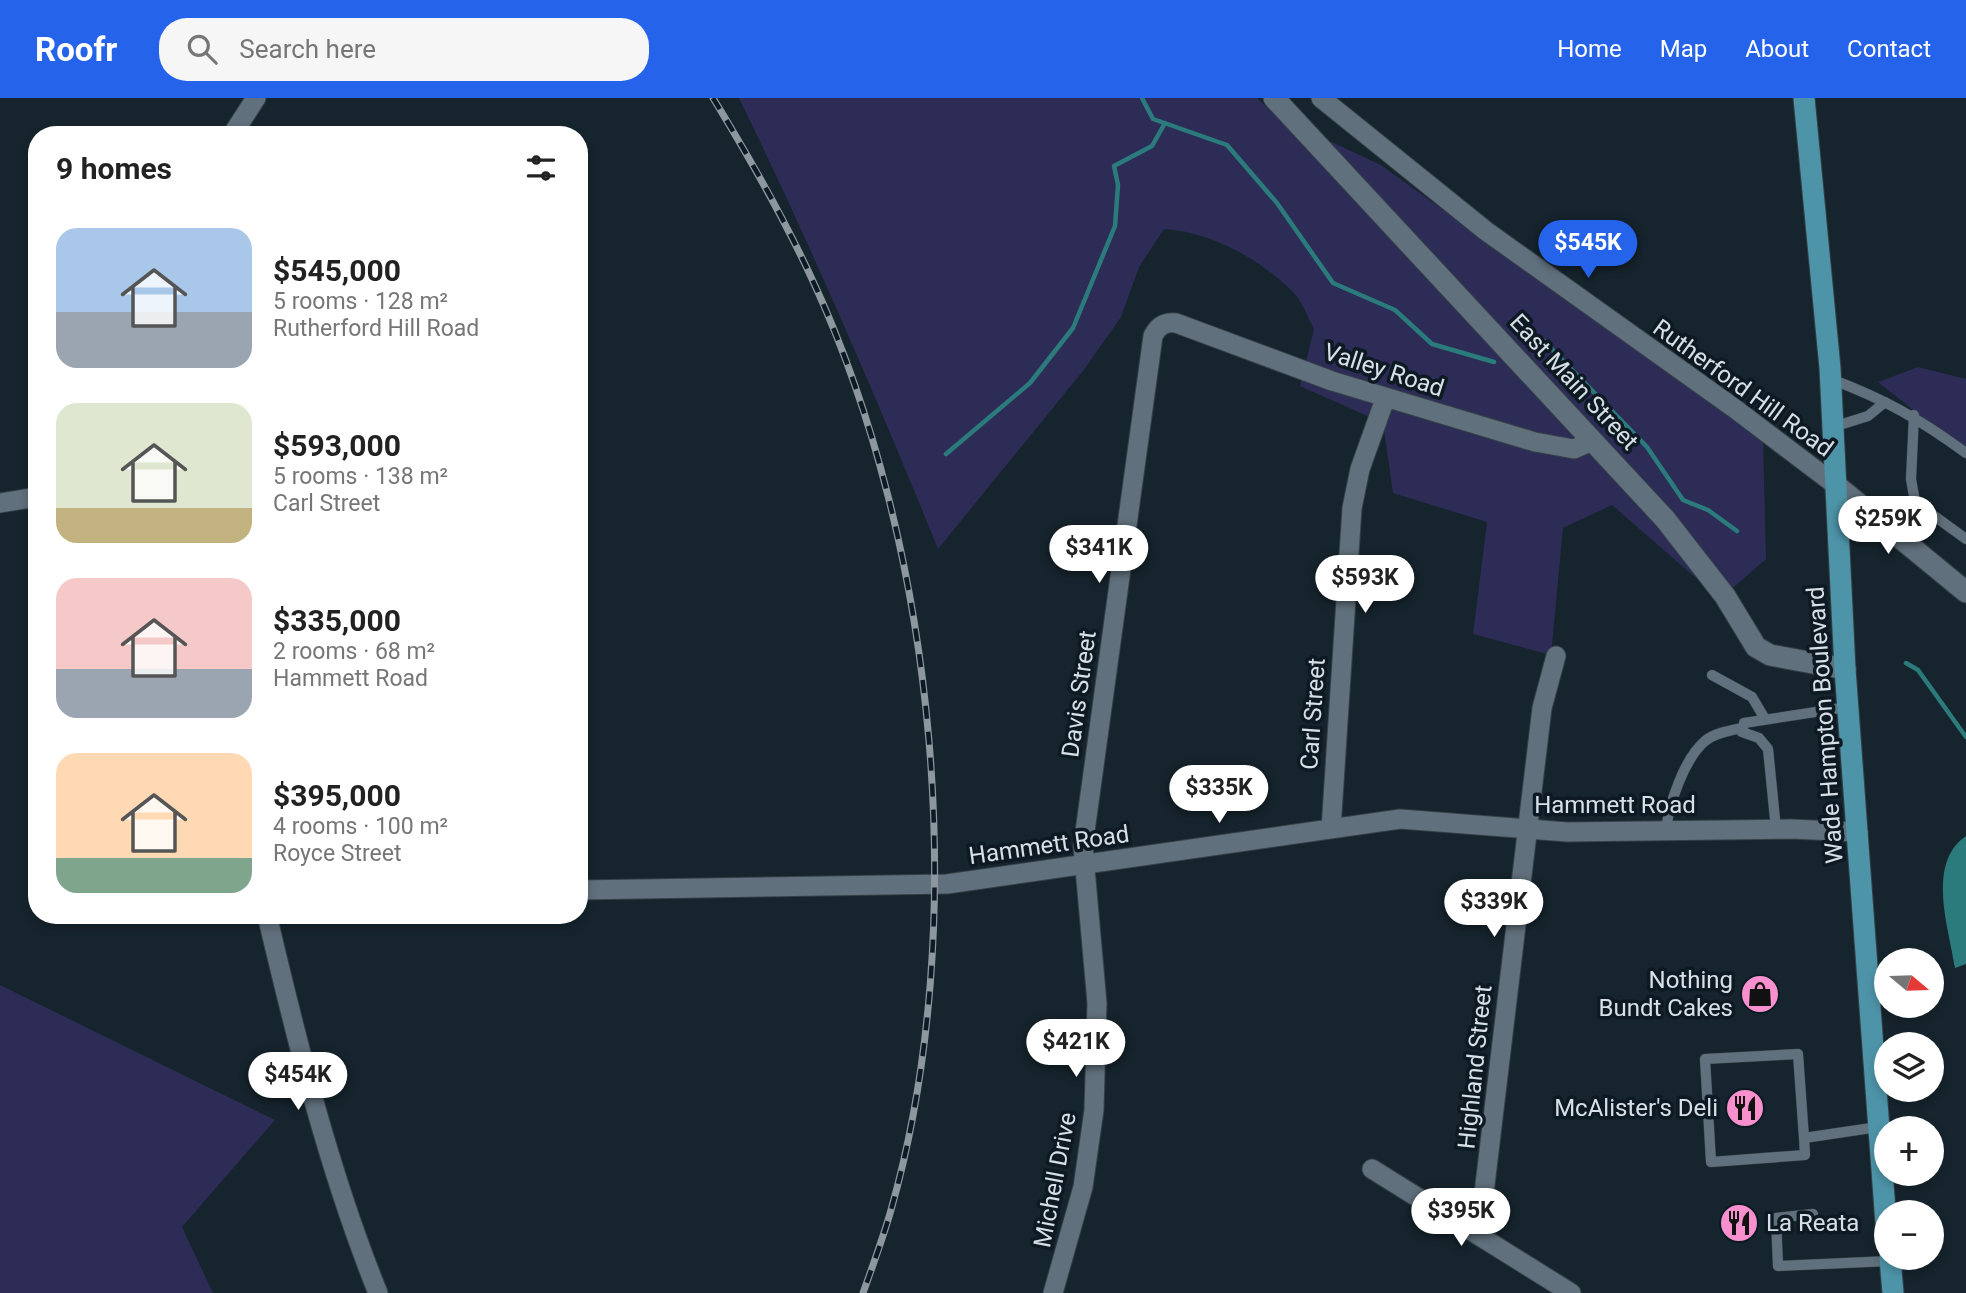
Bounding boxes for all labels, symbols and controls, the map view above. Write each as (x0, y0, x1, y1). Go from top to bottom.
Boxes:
search box (159, 18, 649, 81)
text: Roofr (35, 30, 117, 69)
icon: search (183, 30, 221, 68)
text: Search here (239, 34, 376, 64)
text: Home (1557, 35, 1622, 63)
text: Map (1660, 35, 1707, 63)
text: About (1745, 35, 1809, 63)
text: Contact (1847, 35, 1931, 63)
icon: filters (522, 149, 560, 187)
text: 9 homes (56, 151, 172, 186)
pin: $545K (1539, 220, 1637, 280)
text: $545K (1554, 229, 1622, 256)
text: $545,000 (273, 253, 401, 288)
icon: home (112, 256, 196, 340)
text: 5 rooms · 128 m² (273, 288, 448, 315)
street label: East Main Street (1504, 308, 1644, 456)
street label: Rutherford Hill Road (1648, 313, 1838, 463)
text: Rutherford Hill Road (273, 315, 479, 342)
street label: Valley Road (1321, 337, 1447, 403)
text: $593,000 (273, 428, 401, 463)
icon: home (112, 431, 196, 515)
text: 5 rooms · 138 m² (273, 463, 448, 490)
text: Carl Street (273, 490, 380, 517)
pin: $259K (1839, 496, 1937, 556)
text: $259K (1854, 505, 1922, 532)
pin: $341K (1050, 526, 1148, 585)
text: $341K (1065, 534, 1133, 561)
pin: $593K (1316, 556, 1414, 615)
text: $593K (1331, 564, 1399, 591)
street label: Wade Hampton Boulevard (1801, 586, 1849, 864)
text: $335,000 (273, 603, 401, 638)
icon: home (112, 606, 196, 690)
street label: Davis Street (1056, 629, 1102, 759)
text: 2 rooms · 68 m² (273, 638, 435, 665)
street label: Carl Street (1295, 657, 1331, 771)
text: Hammett Road (273, 665, 428, 692)
pin: $335K (1170, 766, 1268, 825)
text: $335K (1185, 774, 1253, 801)
text: $395,000 (273, 778, 401, 813)
icon: home (112, 781, 196, 865)
street label: Hammett Road (1534, 791, 1696, 819)
text: 4 rooms · 100 m² (273, 813, 448, 840)
street label: Hammett Road (967, 820, 1131, 870)
text: Royce Street (273, 840, 401, 867)
pin: $339K (1445, 880, 1543, 939)
text: $339K (1460, 888, 1528, 915)
north arrow (1874, 948, 1944, 1018)
map controls (1874, 948, 1944, 1270)
place label: Nothing Bundt Cakes (1599, 966, 1733, 1022)
shop icon: Nothing Bundt Cakes (1739, 973, 1781, 1015)
street label: Highland Street (1452, 984, 1498, 1150)
pin: $421K (1027, 1020, 1125, 1079)
text: $421K (1042, 1028, 1110, 1055)
button: layers (1874, 1032, 1944, 1102)
pin: $454K (249, 1052, 347, 1112)
text: $454K (264, 1061, 332, 1088)
restaurant icon: McAlister's Deli (1724, 1087, 1766, 1129)
place label: McAlister's Deli (1554, 1094, 1718, 1122)
street label: Michell Drive (1028, 1110, 1082, 1250)
button: + (1874, 1116, 1944, 1186)
pin: $395K (1412, 1188, 1510, 1248)
text: $395K (1427, 1197, 1495, 1224)
button: − (1874, 1200, 1944, 1270)
restaurant icon: La Reata (1718, 1202, 1760, 1244)
place label: La Reata (1766, 1209, 1859, 1237)

